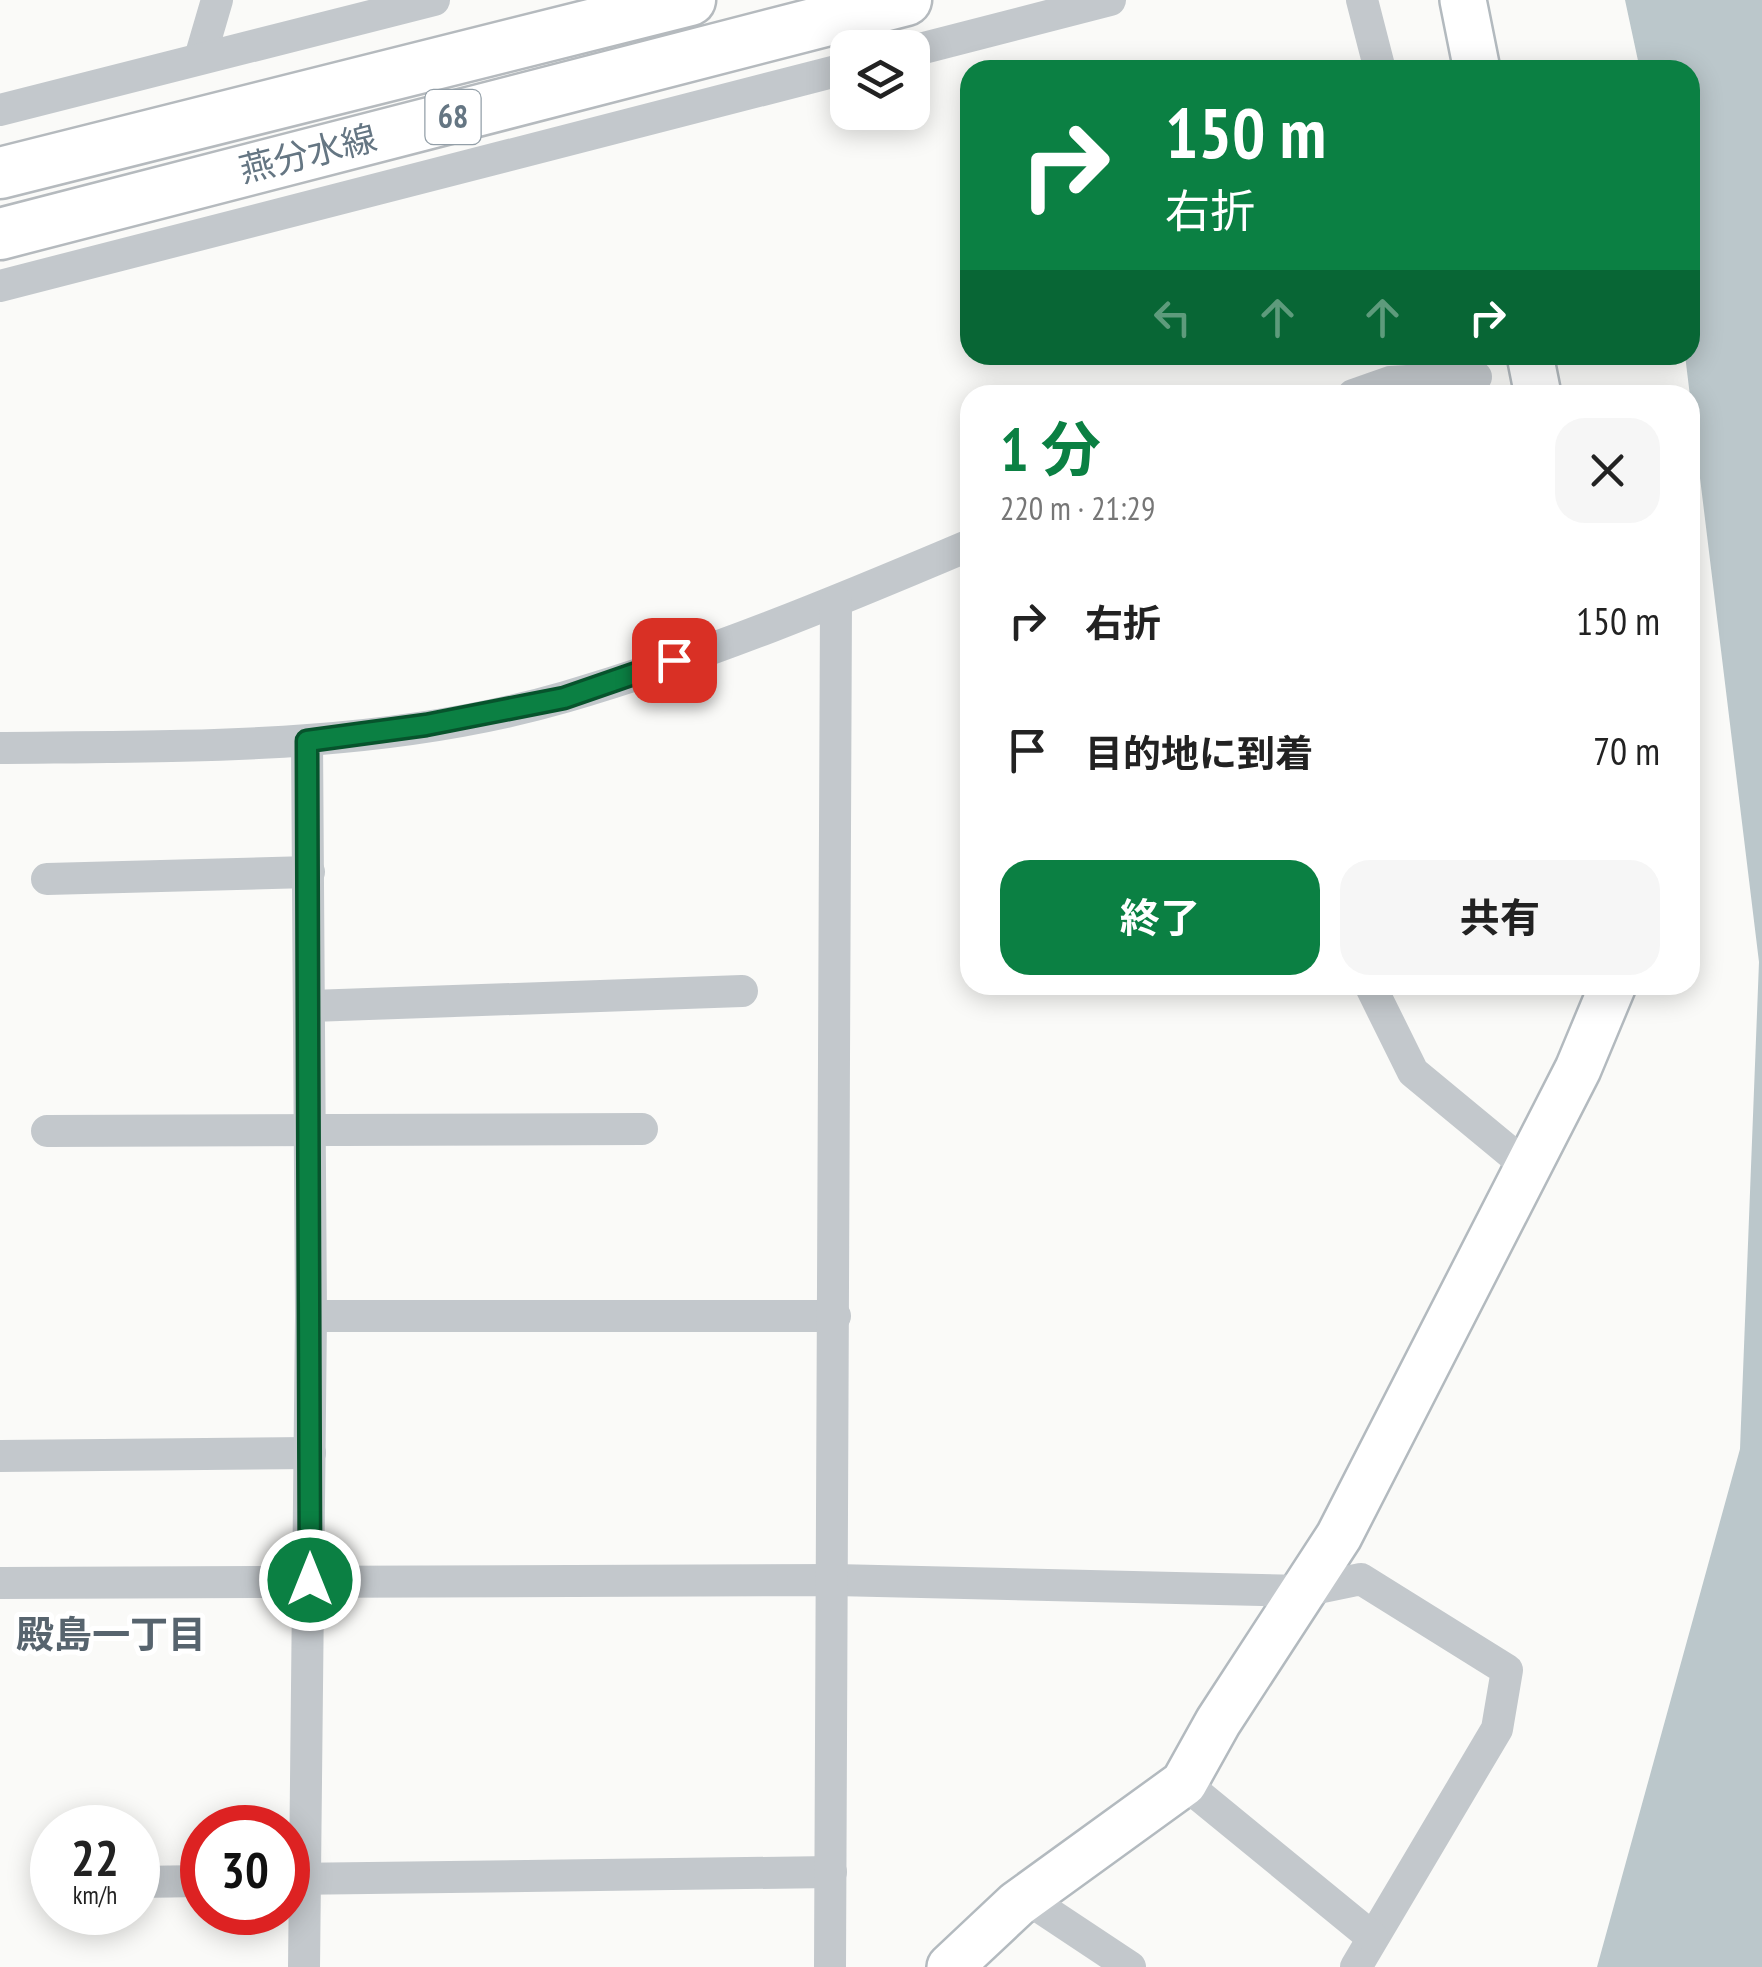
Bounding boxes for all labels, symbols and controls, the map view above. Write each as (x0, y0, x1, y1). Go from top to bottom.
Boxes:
map controls (830, 30, 930, 130)
button: layers (830, 30, 930, 130)
text: 150 m (1165, 87, 1326, 177)
road number: 68 (426, 90, 480, 144)
icon: right (1000, 100, 1130, 230)
street label: 燕分水線 (234, 114, 381, 192)
text: 右折 (1165, 181, 1255, 239)
icon: left (1145, 290, 1200, 345)
icon: ahead (1250, 290, 1305, 345)
icon: ahead (1355, 290, 1410, 345)
icon: right (1460, 290, 1515, 345)
text: 1 分 (1000, 410, 1101, 488)
button: close (1555, 418, 1660, 523)
text: 220 m · 21:29 (1000, 487, 1155, 529)
icon: right (1000, 593, 1055, 648)
text: 150 m (1576, 596, 1660, 645)
text: 右折 (1085, 598, 1161, 647)
pin (632, 618, 717, 703)
icon: arrive (647, 633, 702, 688)
icon: arrive (1000, 723, 1055, 778)
text: 70 m (1593, 726, 1660, 775)
text: 目的地に到着 (1085, 728, 1313, 777)
button: 終了 (1000, 860, 1320, 975)
button: 共有 (1340, 860, 1660, 975)
position arrow (258, 1528, 362, 1632)
district label: 殿島一丁目 (16, 1609, 206, 1658)
speed limit sign: 30 (180, 1805, 310, 1935)
text: 22 (71, 1825, 119, 1890)
text: km/h (73, 1879, 117, 1911)

